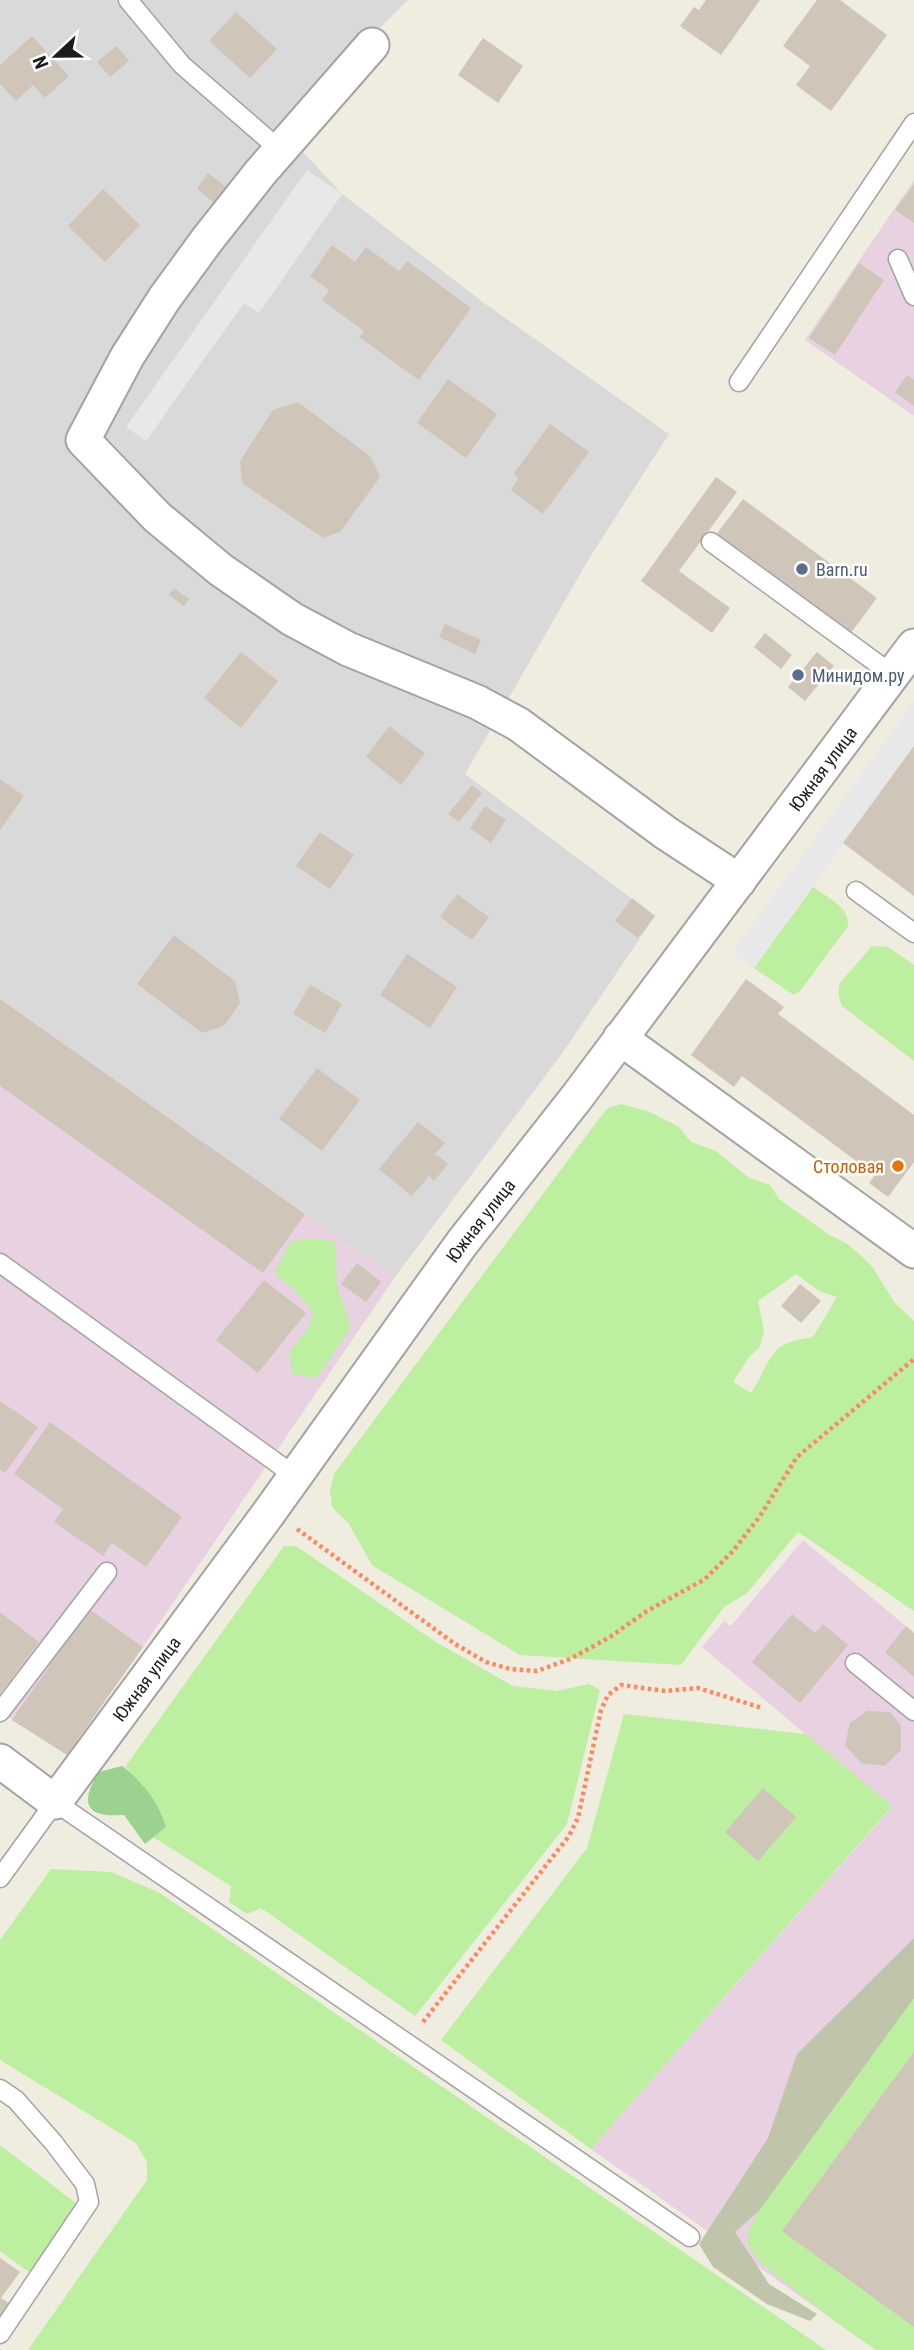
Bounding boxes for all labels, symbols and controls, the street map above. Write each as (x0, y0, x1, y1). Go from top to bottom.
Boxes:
north arrow (21, 21, 91, 91)
text: N (28, 52, 54, 72)
place label: Barn.ru (816, 559, 868, 580)
marker: Barn.ru (794, 561, 810, 577)
place label: Минидом.ру (812, 665, 905, 686)
marker: Минидом.ру (790, 667, 806, 683)
street label: Южная улица (784, 722, 861, 815)
place label: Столовая (813, 1156, 884, 1177)
marker: Столовая (890, 1158, 906, 1174)
street label: Южная улица (441, 1175, 519, 1266)
street label: Южная улица (108, 1632, 184, 1725)

